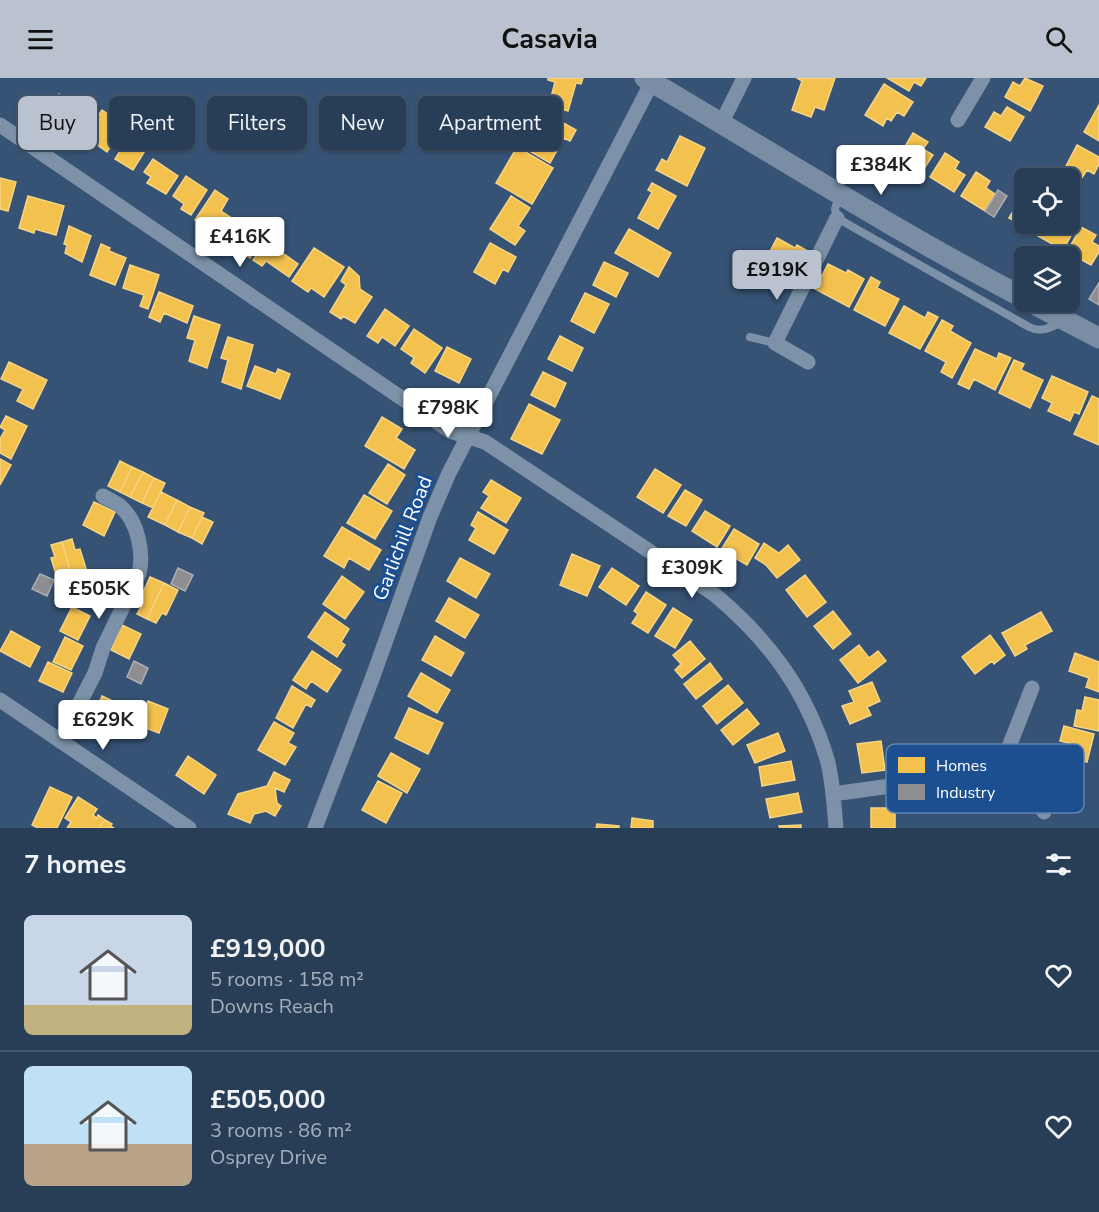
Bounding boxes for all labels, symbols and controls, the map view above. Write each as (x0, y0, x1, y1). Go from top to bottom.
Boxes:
text: Casavia (501, 21, 598, 58)
icon: menu (24, 23, 57, 56)
icon: search (1042, 23, 1075, 56)
chip: Buy (18, 96, 97, 150)
chip: Rent (109, 96, 195, 150)
chip: Filters (207, 96, 307, 150)
chip: New (319, 96, 406, 150)
chip: Apartment (418, 96, 562, 150)
pin: £384K (839, 145, 923, 196)
text: £384K (850, 151, 912, 178)
map controls (1014, 168, 1080, 312)
button: locate (1014, 168, 1080, 234)
pin: £416K (198, 217, 282, 268)
text: £416K (209, 223, 271, 250)
button: layers (1014, 246, 1080, 312)
pin: £919K (735, 250, 819, 301)
text: £919K (746, 256, 808, 283)
pin: £798K (406, 388, 490, 439)
text: £798K (417, 394, 479, 421)
street label: Garlichill Road (366, 472, 439, 604)
pin: £309K (650, 548, 734, 599)
text: £309K (661, 554, 723, 581)
pin: £505K (57, 569, 141, 620)
text: £505K (68, 575, 130, 602)
pin: £629K (61, 700, 145, 751)
text: £629K (72, 706, 134, 733)
legend (886, 744, 1084, 813)
text: Homes (936, 755, 987, 777)
text: Industry (936, 782, 996, 804)
text: 7 homes (24, 847, 126, 882)
icon: filters (1042, 848, 1075, 881)
text: £919,000 (210, 931, 326, 966)
icon: home (72, 939, 144, 1011)
icon: heart (1042, 959, 1075, 992)
text: 5 rooms · 158 m² (210, 966, 364, 993)
text: Downs Reach (210, 993, 334, 1020)
text: £505,000 (210, 1082, 326, 1117)
icon: home (72, 1090, 144, 1162)
icon: heart (1042, 1110, 1075, 1143)
text: 3 rooms · 86 m² (210, 1117, 352, 1144)
text: Osprey Drive (210, 1144, 327, 1171)

